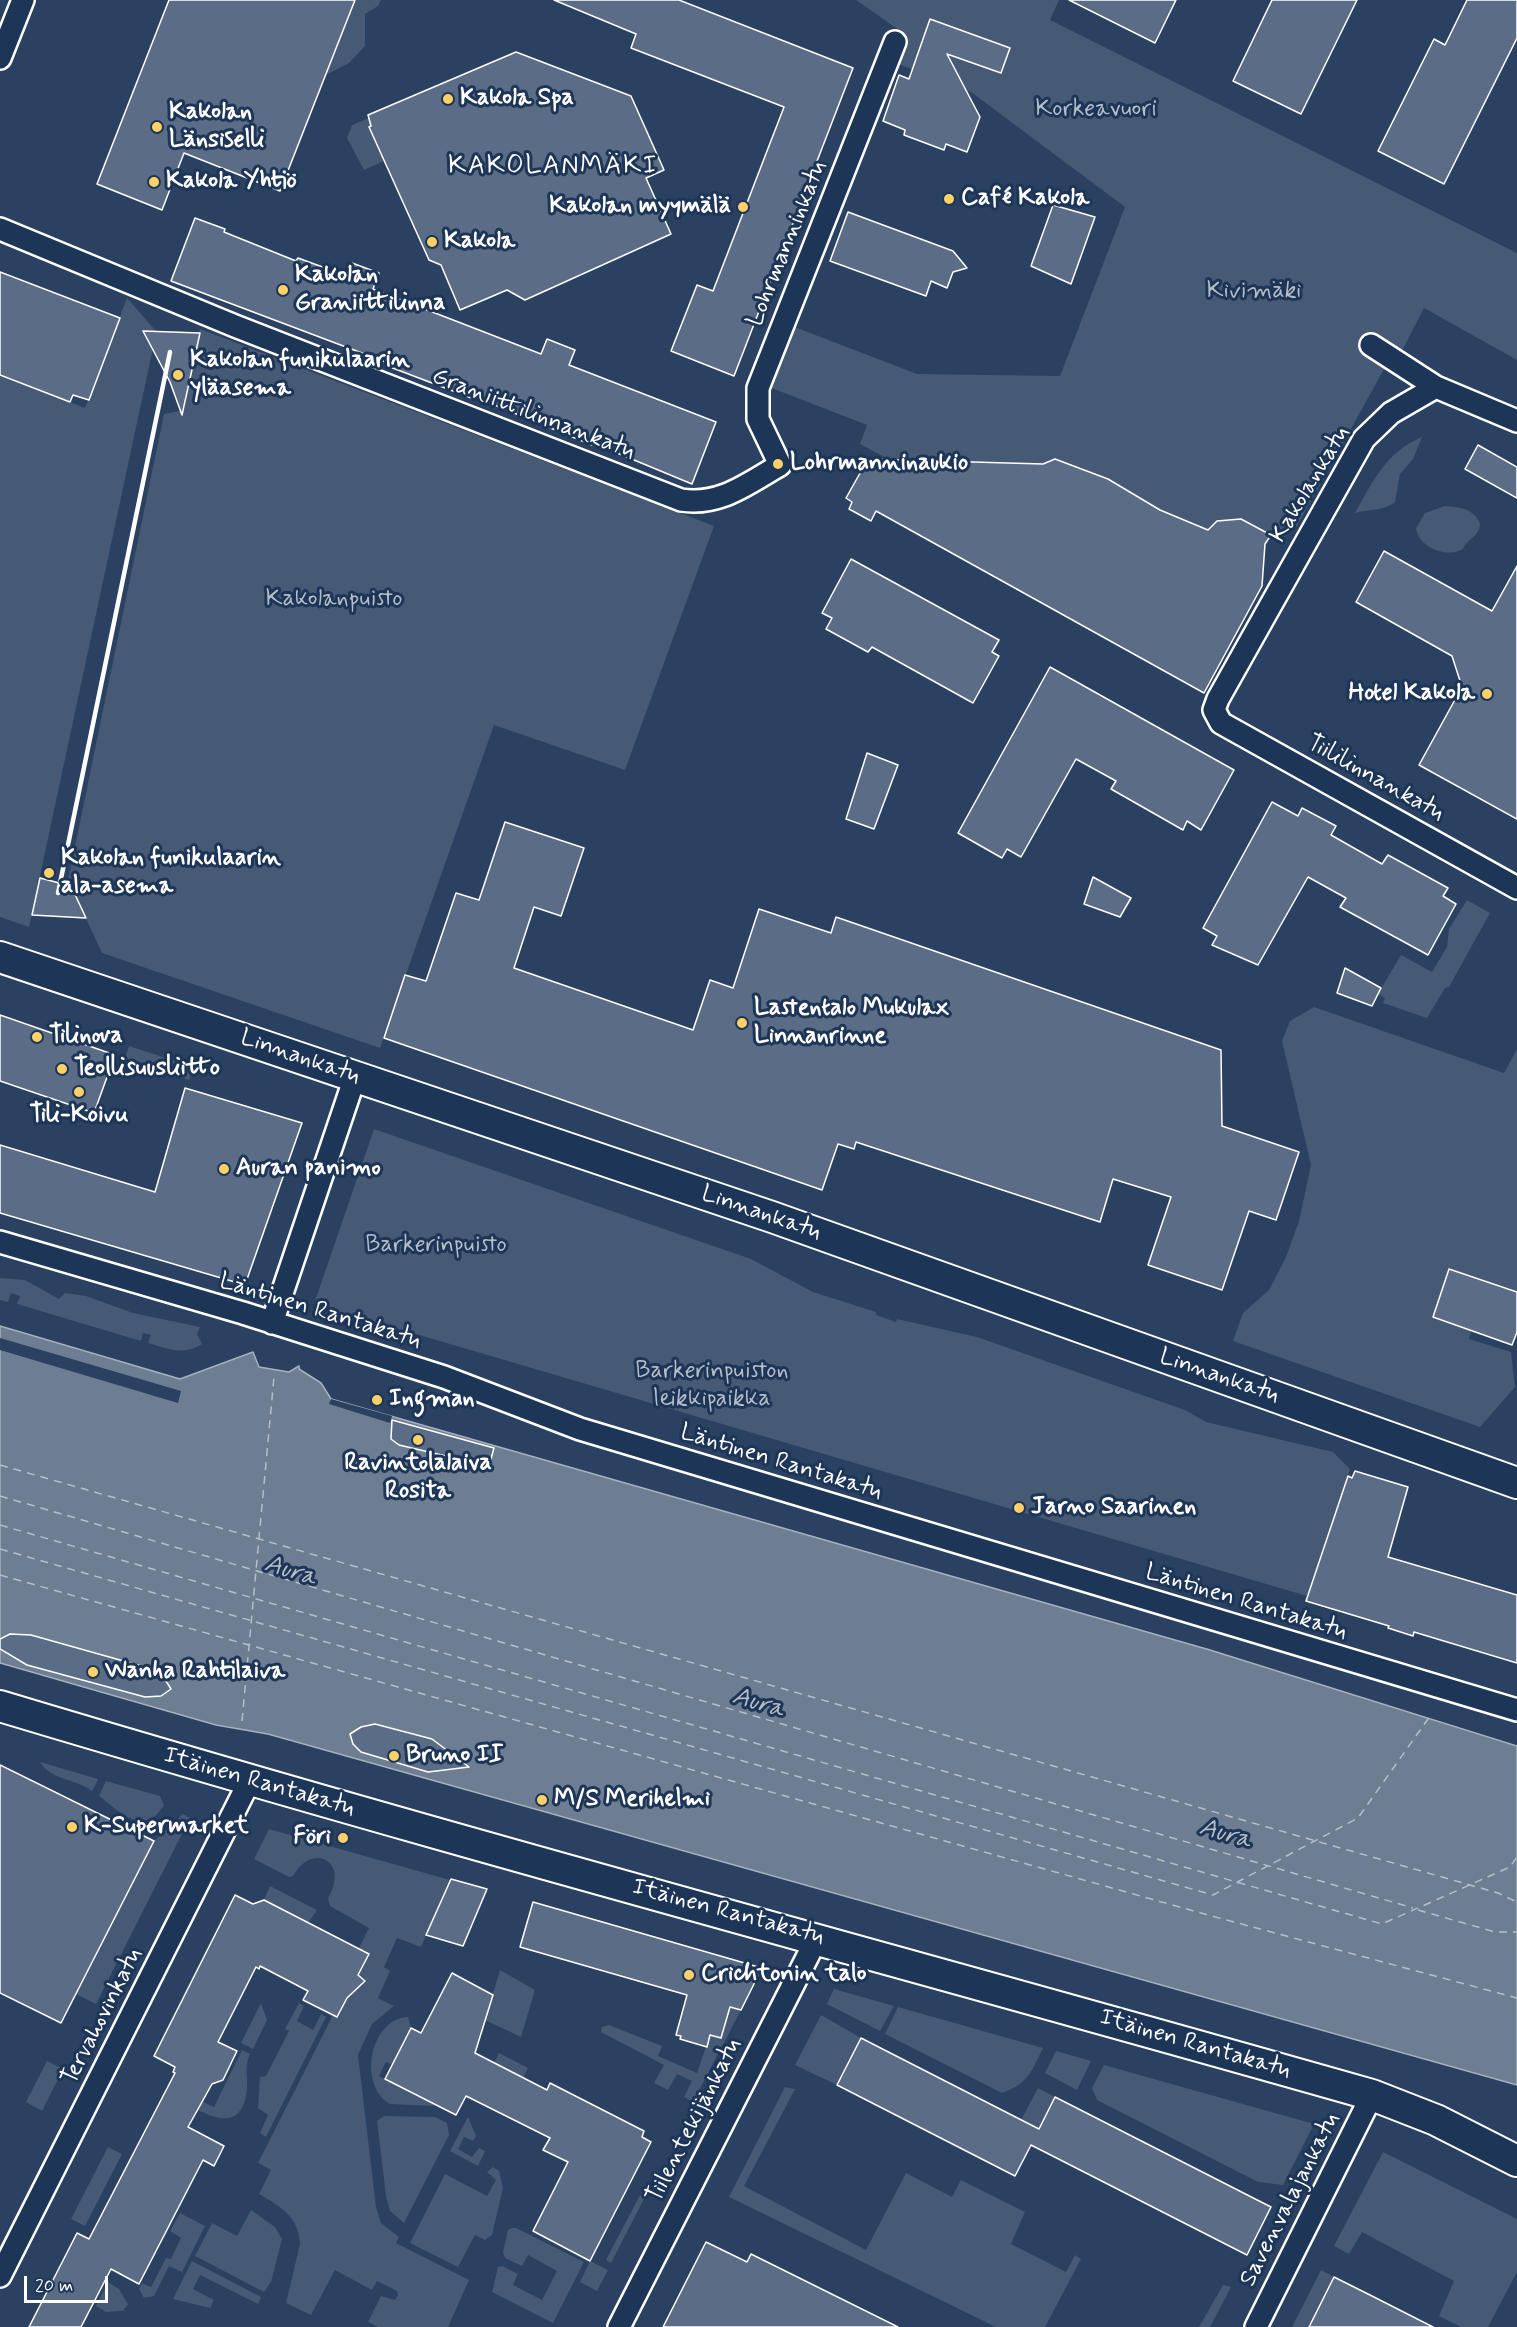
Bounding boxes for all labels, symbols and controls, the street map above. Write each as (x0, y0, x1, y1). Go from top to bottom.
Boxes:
place label: Kakola Spa (460, 85, 574, 113)
marker: Kakola Spa (441, 92, 455, 106)
park label: Korkeavuori (1035, 96, 1157, 124)
place label: Kakolan Länsiselli (169, 99, 265, 155)
marker: Kakolan Länsiselli (150, 120, 164, 134)
district label: KAKOLANMÄKI (448, 152, 658, 184)
street label: Lohrmanninkatu (742, 157, 834, 331)
place label: Kakola Yhtiö (166, 168, 297, 196)
marker: Kakola Yhtiö (147, 175, 161, 189)
place label: Café Kakola (961, 185, 1089, 213)
marker: Café Kakola (942, 192, 956, 206)
place label: Kakolan myymälä (549, 193, 731, 221)
marker: Kakolan myymälä (736, 200, 750, 214)
place label: Kakola (444, 228, 515, 256)
marker: Kakola (425, 235, 439, 249)
place label: Kakolan Graniittilinna (295, 262, 446, 318)
park label: Kivimäki (1207, 278, 1301, 306)
marker: Kakolan Graniittilinna (276, 283, 290, 297)
place label: Kakolan funikulaarin yläasema (190, 347, 410, 403)
street label: Graniittilinnankatu (427, 363, 639, 467)
marker: Kakolan funikulaarin yläasema (171, 368, 185, 382)
street label: Kakolankatu (1265, 421, 1357, 549)
place label: Lohrmanninaukio (790, 450, 968, 478)
marker: Lohrmanninaukio (771, 457, 785, 471)
park label: Kakolanpuisto (266, 586, 402, 614)
place label: Hotel Kakola (1349, 680, 1475, 708)
marker: Hotel Kakola (1480, 687, 1494, 701)
street label: Tiililinnankatu (1301, 729, 1449, 829)
place label: Kakolan funikulaarin ala-asema (61, 845, 281, 901)
marker: Kakolan funikulaarin ala-asema (42, 866, 56, 880)
place label: Lastentalo Mukulax Linnanrinne (754, 995, 949, 1051)
marker: Lastentalo Mukulax Linnanrinne (735, 1016, 749, 1030)
place label: Tilinova (49, 1023, 123, 1051)
street label: Linnankatu (236, 1024, 364, 1092)
marker: Tilinova (30, 1030, 44, 1044)
place label: Teollisuusliitto (74, 1055, 220, 1083)
marker: Teollisuusliitto (55, 1062, 69, 1076)
marker: Tili-Koivu (72, 1085, 86, 1099)
place label: Tili-Koivu (30, 1102, 128, 1130)
place label: Auran panimo (236, 1155, 381, 1183)
marker: Auran panimo (217, 1162, 231, 1176)
street label: Linnankatu (697, 1180, 825, 1248)
park label: Barkerinpuisto (365, 1232, 507, 1260)
street label: Läntinen Rantakatu (216, 1268, 424, 1356)
street label: Linnankatu (1155, 1343, 1283, 1411)
park label: Barkerinpuiston leikkipaikka (635, 1358, 789, 1414)
place label: Ingman (389, 1386, 475, 1414)
marker: Ingman (370, 1393, 384, 1407)
street label: Läntinen Rantakatu (677, 1419, 885, 1507)
marker: Ravintolalaiva Rosita (411, 1433, 425, 1447)
place label: Ravintolalaiva Rosita (344, 1450, 492, 1506)
place label: Jarno Saarinen (1031, 1494, 1196, 1522)
marker: Jarno Saarinen (1012, 1501, 1026, 1515)
water label: Aura (260, 1549, 320, 1595)
street label: Läntinen Rantakatu (1142, 1559, 1350, 1647)
place label: Wanha Rahtilaiva (105, 1658, 285, 1686)
marker: Wanha Rahtilaiva (86, 1665, 100, 1679)
water label: Aura (728, 1682, 788, 1726)
street label: Itäinen Rantakatu (160, 1742, 358, 1824)
place label: Bruno II (406, 1742, 503, 1770)
marker: Bruno II (387, 1749, 401, 1763)
place label: M/S Merihelmi (554, 1786, 710, 1814)
marker: M/S Merihelmi (535, 1793, 549, 1807)
place label: K-Supermarket (84, 1813, 249, 1841)
water label: Aura (1195, 1813, 1255, 1857)
marker: K-Supermarket (65, 1820, 79, 1834)
place label: Föri (293, 1824, 331, 1852)
marker: Föri (336, 1831, 350, 1845)
street label: Itäinen Rantakatu (629, 1874, 827, 1952)
street label: Tervahovinkatu (56, 1944, 150, 2090)
place label: Crichtonin talo (701, 1961, 867, 1989)
marker: Crichtonin talo (682, 1968, 696, 1982)
street label: Itäinen Rantakatu (1096, 2004, 1294, 2086)
street label: Tiilentekijänkatu (641, 2034, 749, 2208)
street label: Savenvalajankatu (1235, 2108, 1347, 2292)
scale bar (27, 2264, 111, 2302)
text: 20 m (35, 2274, 73, 2298)

